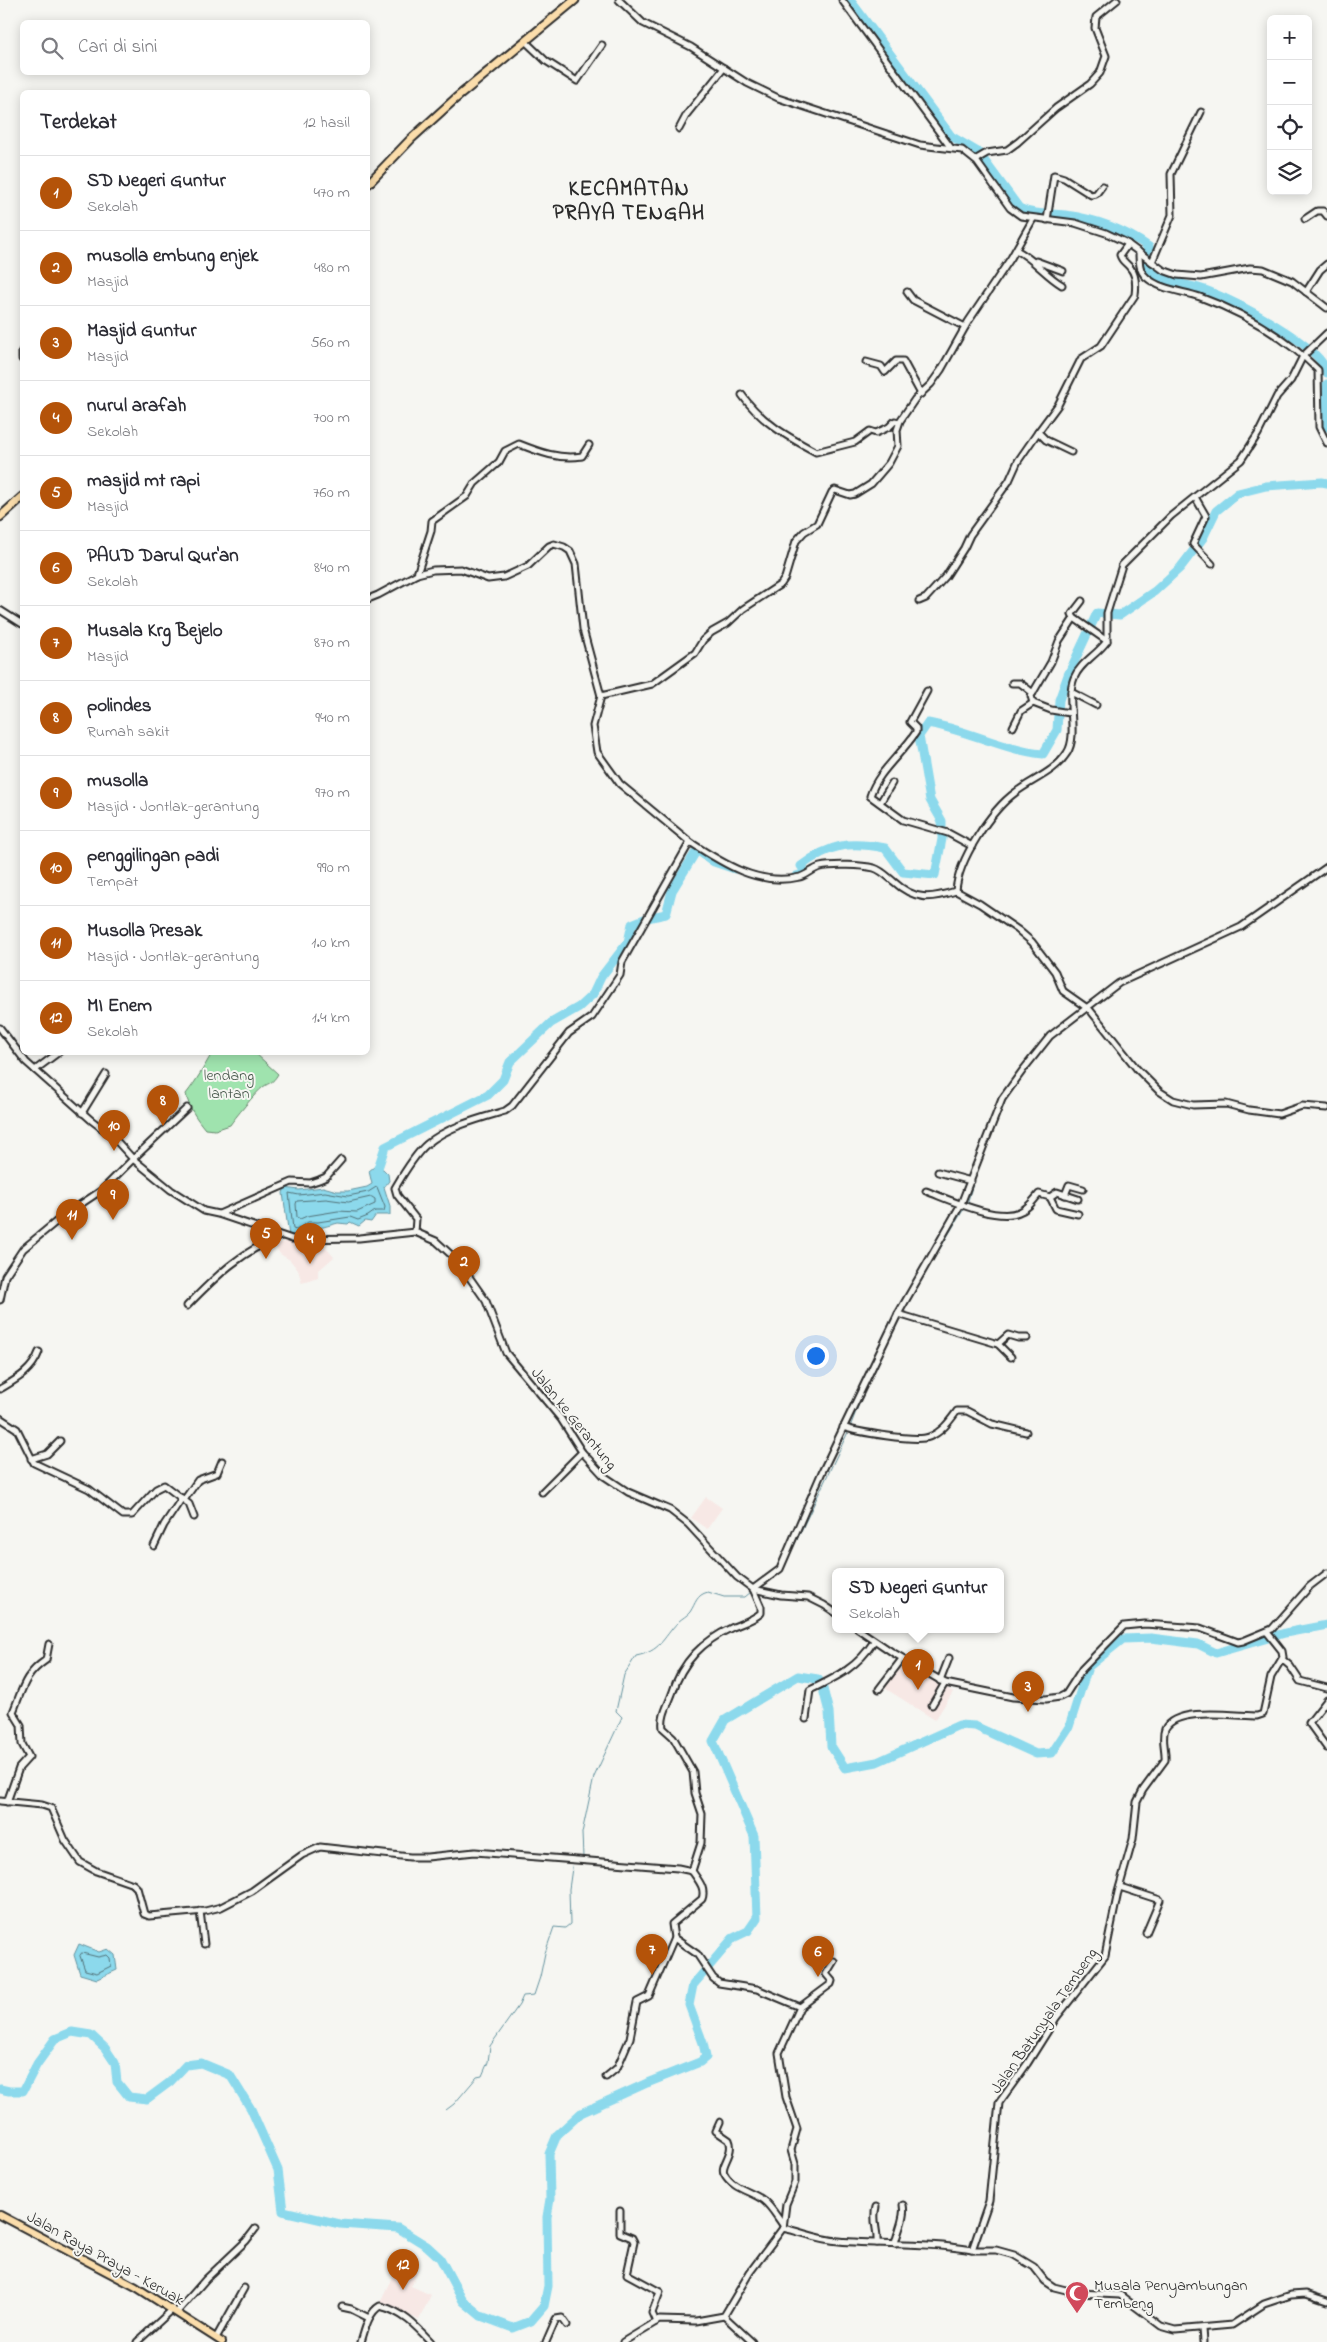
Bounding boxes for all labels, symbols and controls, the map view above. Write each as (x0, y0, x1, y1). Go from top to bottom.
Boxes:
map controls (1267, 15, 1312, 195)
button: + (1267, 15, 1312, 60)
search box (20, 20, 370, 75)
icon: search (38, 34, 66, 62)
text: Cari di sini (78, 34, 157, 61)
button: − (1267, 60, 1312, 105)
button: locate (1267, 105, 1312, 150)
text: Terdekat (40, 108, 117, 138)
text: 12 hasil (303, 111, 350, 135)
button: layers (1267, 150, 1312, 195)
text: SD Negeri Guntur (87, 168, 226, 195)
district label: KECAMATAN PRAYA TENGAH (553, 175, 705, 229)
text: 1 (53, 181, 59, 205)
text: 470 m (313, 181, 350, 205)
text: Sekolah (87, 195, 138, 219)
text: musolla embung enjek (87, 243, 258, 270)
text: 2 (52, 256, 60, 280)
text: 480 m (314, 256, 350, 280)
text: Masjid (87, 270, 129, 294)
text: Masjid Guntur (87, 318, 196, 345)
text: 3 (53, 331, 59, 355)
text: 560 m (310, 331, 350, 355)
text: Masjid (87, 345, 129, 369)
text: nurul arafah (87, 393, 186, 420)
text: 4 (53, 406, 59, 430)
text: 700 m (313, 406, 350, 430)
text: Sekolah (87, 420, 138, 444)
text: masjid mt rapi (87, 468, 200, 495)
text: 5 (51, 481, 61, 505)
text: 760 m (313, 481, 350, 505)
text: Masjid (87, 495, 129, 519)
text: PAUD Darul Qur'an (87, 543, 239, 570)
text: 6 (52, 556, 60, 580)
text: 840 m (314, 556, 350, 580)
text: Sekolah (87, 570, 138, 594)
text: Musala Krg Bejelo (87, 618, 223, 645)
text: 7 (53, 631, 59, 655)
text: 870 m (314, 631, 350, 655)
text: Masjid (87, 645, 129, 669)
text: polindes (87, 693, 152, 720)
text: 8 (53, 706, 59, 730)
text: 940 m (315, 706, 350, 730)
text: Rumah sakit (87, 720, 170, 744)
text: musolla (87, 768, 148, 795)
text: 9 (54, 781, 58, 805)
text: 970 m (315, 781, 350, 805)
text: Masjid · Jontlak-gerantung (87, 795, 259, 819)
text: penggilingan padi (87, 843, 219, 870)
text: 10 (50, 856, 62, 880)
text: 990 m (317, 856, 350, 880)
text: Tempat (87, 870, 138, 894)
text: Musolla Presak (87, 918, 202, 945)
text: 11 (51, 931, 61, 955)
text: 1.0 km (311, 931, 350, 955)
text: Masjid · Jontlak-gerantung (87, 945, 259, 969)
text: MI Enem (87, 993, 152, 1020)
text: 12 (49, 1006, 63, 1030)
text: 1.4 km (312, 1006, 350, 1030)
text: Sekolah (87, 1020, 138, 1044)
park label: lendang lantan (204, 1064, 254, 1106)
pin: 8 (147, 1085, 179, 1126)
pin: 10 (98, 1110, 130, 1151)
pin: 9 (97, 1179, 129, 1220)
pin: 11 (56, 1199, 88, 1240)
pin: 5 (250, 1218, 282, 1259)
pin: 4 (294, 1223, 326, 1264)
pin: 2 (448, 1246, 480, 1287)
your location (803, 1343, 829, 1369)
street label: Jalan ke Gerantung (524, 1363, 622, 1476)
popup (832, 1568, 1004, 1633)
text: SD Negeri Guntur (849, 1575, 987, 1602)
text: Sekolah (849, 1602, 900, 1626)
pin: 1 (902, 1649, 934, 1690)
pin: 3 (1012, 1671, 1044, 1712)
pin: 7 (636, 1934, 668, 1975)
pin: 6 (802, 1936, 834, 1977)
street label: Jalan Batunyala Tembeng (985, 1943, 1104, 2099)
street label: Jalan Raya Praya - Keruak (22, 2205, 189, 2313)
pin: 12 (387, 2249, 419, 2290)
place label: Musala Penyambungan Tembeng (1094, 2274, 1248, 2316)
mosque icon: Musala Penyambungan Tembeng (1064, 2280, 1090, 2314)

